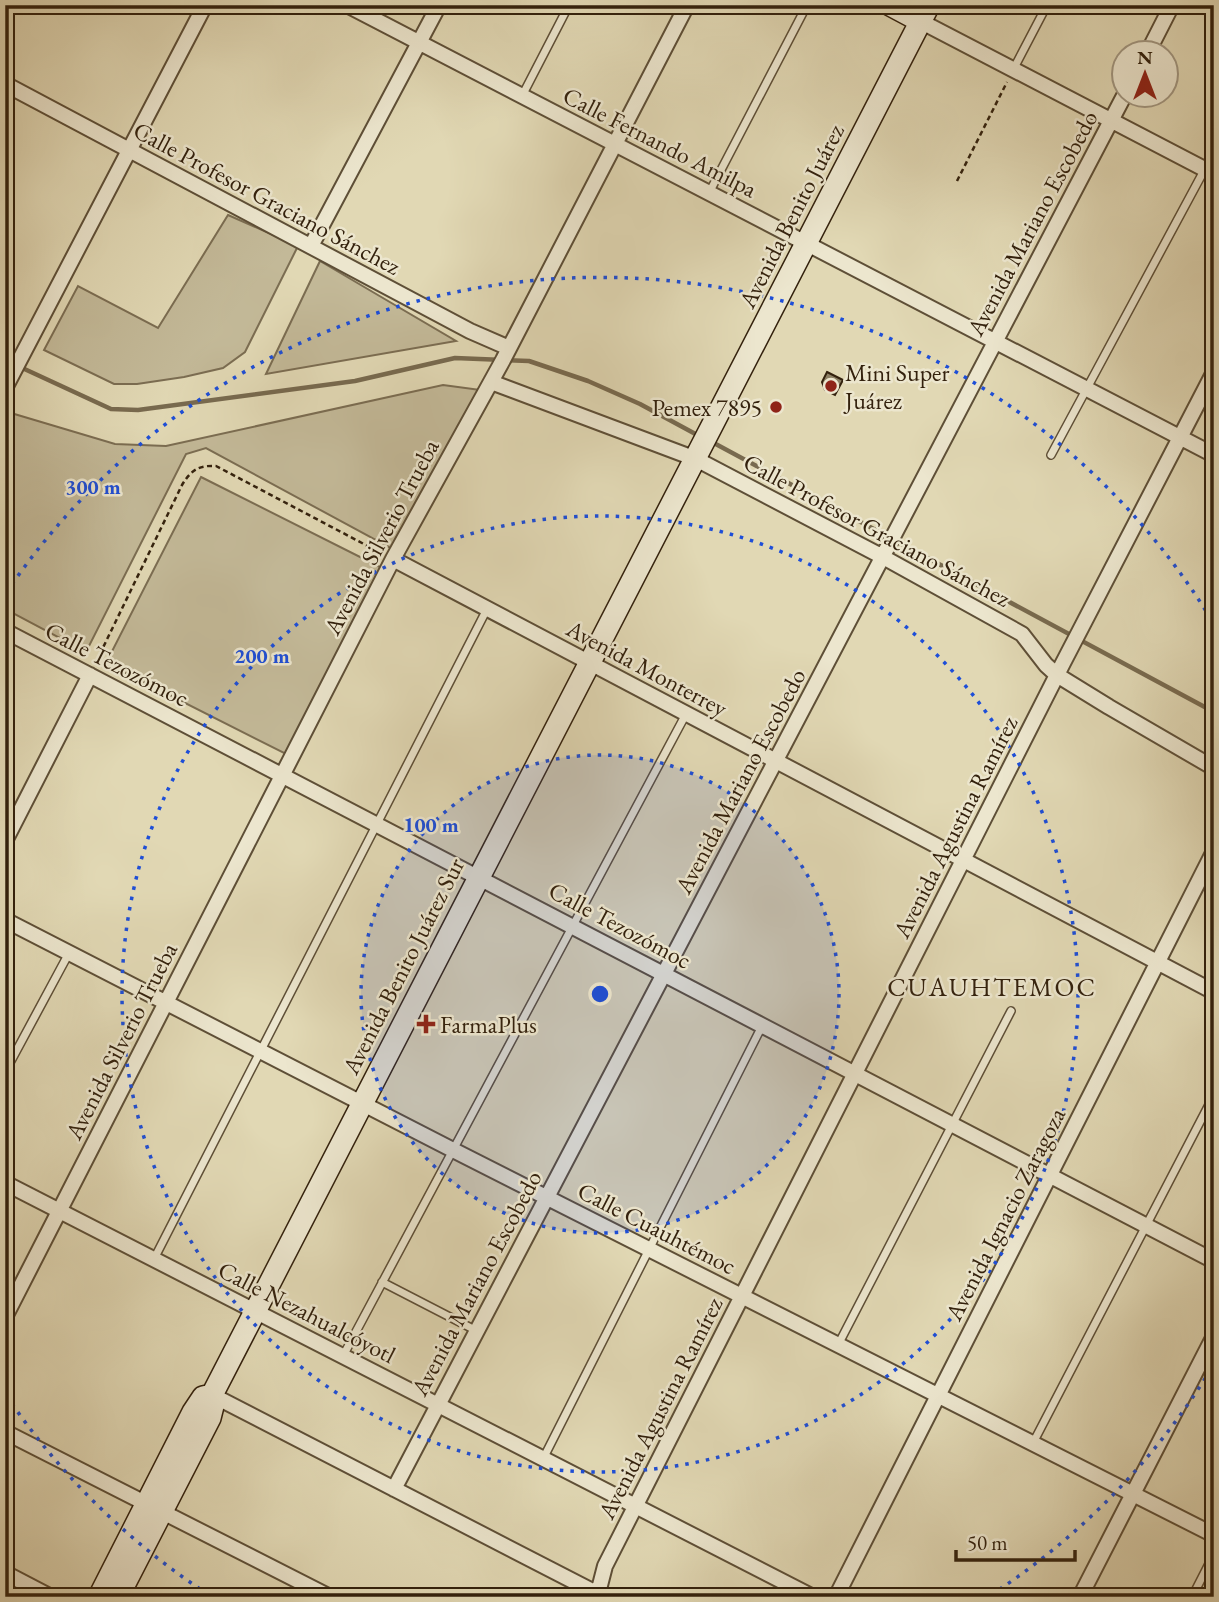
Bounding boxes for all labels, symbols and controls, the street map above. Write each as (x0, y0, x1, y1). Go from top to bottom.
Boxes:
north arrow (1110, 38, 1180, 108)
text: N (1137, 45, 1153, 70)
street label: Calle Fernando Amilpa (558, 80, 763, 204)
street label: Avenida Mariano Escobedo (959, 105, 1105, 342)
street label: Calle Profesor Graciano Sánchez (128, 114, 406, 282)
street label: Avenida Benito Juárez (731, 119, 851, 314)
place label: Mini Super Juárez (843, 357, 950, 416)
marker: Mini Super Juárez (823, 378, 839, 394)
place label: Pemex 7895 (652, 392, 762, 423)
marker: Pemex 7895 (768, 399, 784, 415)
street label: Avenida Silverio Trueba (316, 434, 446, 641)
street label: Calle Profesor Graciano Sánchez (738, 446, 1016, 614)
text: 300 m (65, 473, 121, 500)
street label: Avenida Monterrey (560, 612, 733, 724)
street label: Calle Tezozómoc (40, 615, 194, 713)
text: 200 m (234, 642, 290, 669)
street label: Avenida Mariano Escobedo (667, 663, 813, 900)
street label: Avenida Agustina Ramírez (885, 711, 1024, 944)
text: 100 m (403, 811, 459, 838)
street label: Avenida Benito Juárez Sur (335, 853, 471, 1080)
street label: Calle Tezozómoc (543, 874, 697, 976)
street label: Avenida Silverio Trueba (57, 937, 184, 1146)
district label: CUAUHTEMOC (887, 970, 1097, 1004)
centre of rings (588, 982, 612, 1006)
place label: FarmaPlus (440, 1009, 537, 1040)
marker: FarmaPlus (418, 1016, 434, 1032)
street label: Avenida Ignacio Zaragoza (937, 1102, 1072, 1326)
street label: Avenida Mariano Escobedo (403, 1165, 549, 1402)
street label: Calle Cuauhtémoc (573, 1175, 741, 1281)
street label: Calle Nezahualcóyotl (213, 1254, 401, 1370)
street label: Avenida Agustina Ramírez (590, 1292, 729, 1525)
scale bar (956, 1518, 1076, 1562)
text: 50 m (967, 1529, 1008, 1556)

